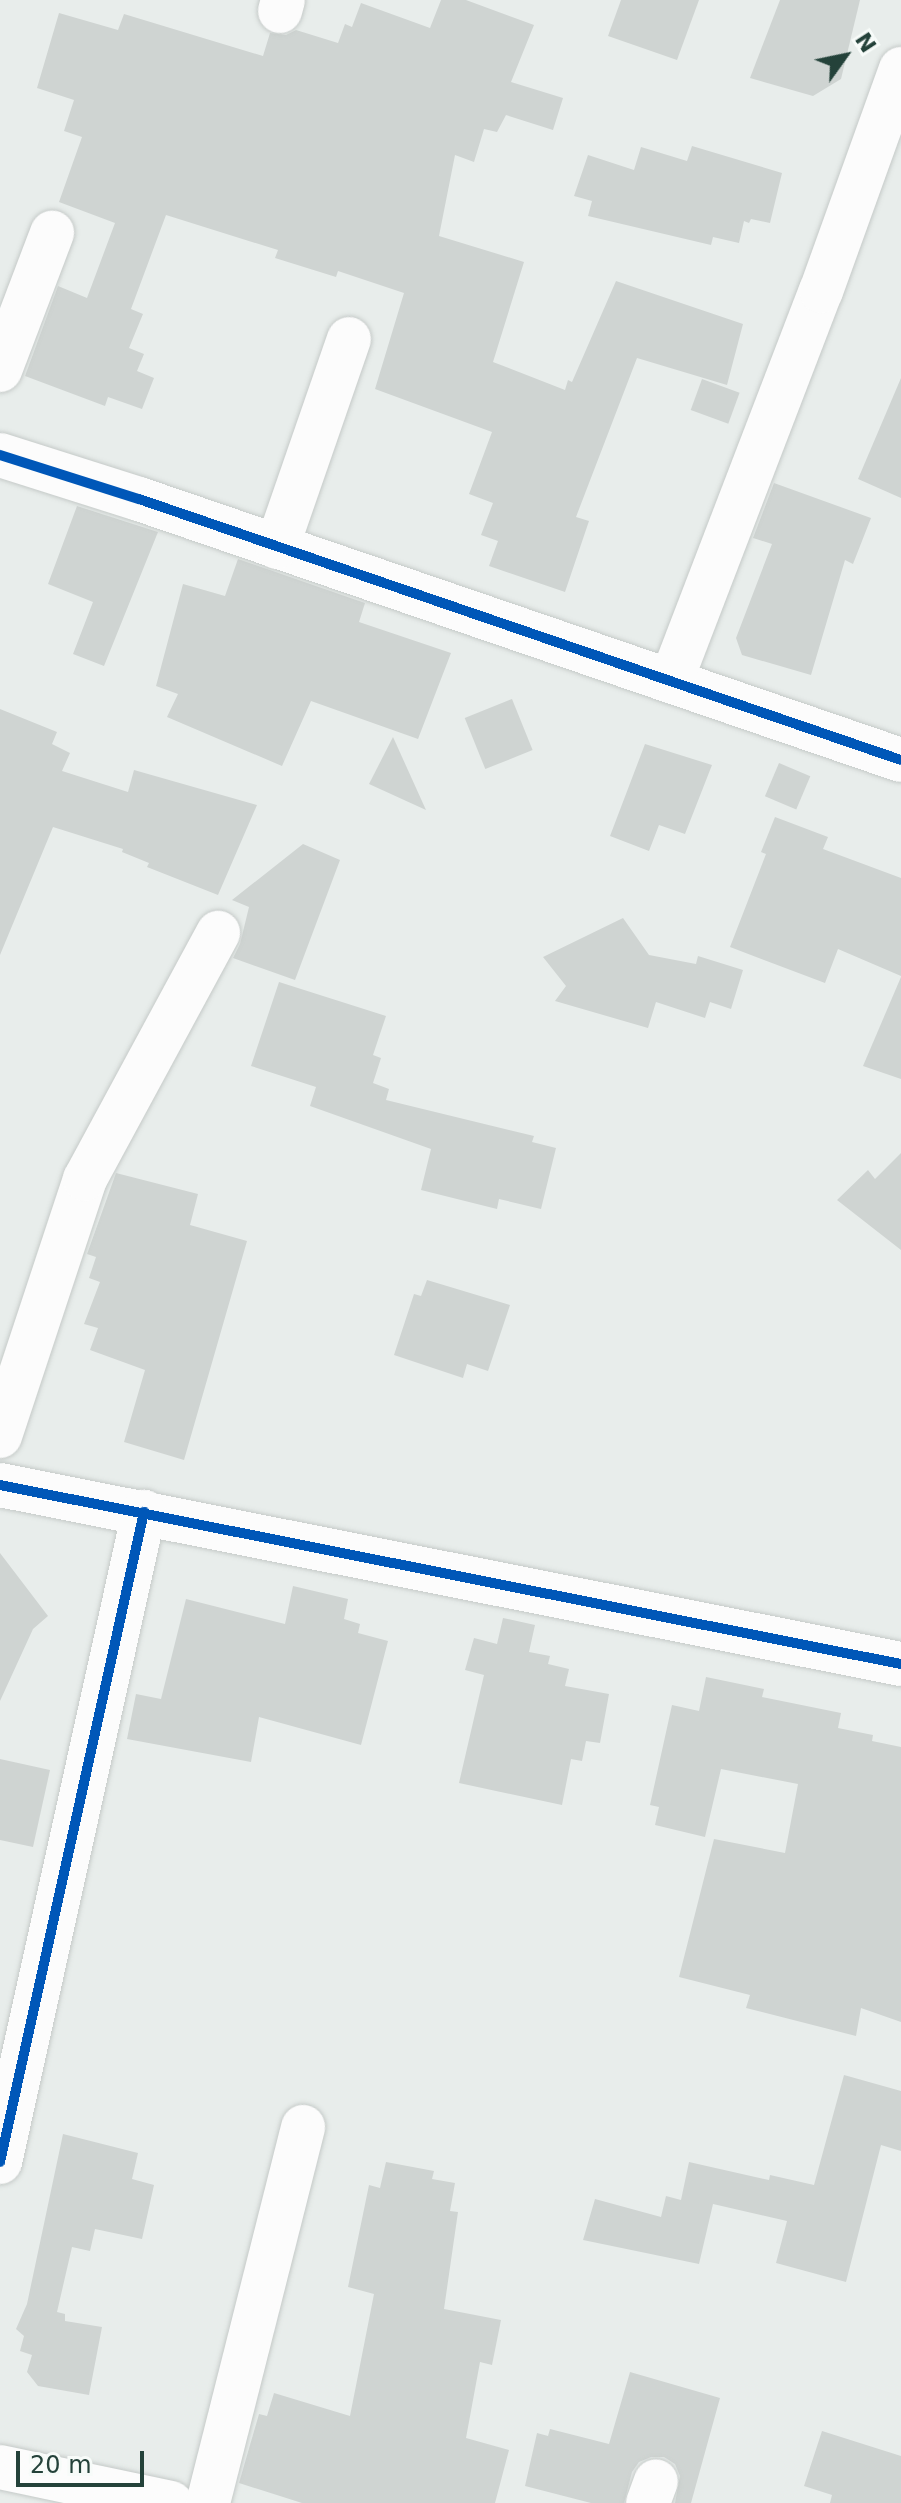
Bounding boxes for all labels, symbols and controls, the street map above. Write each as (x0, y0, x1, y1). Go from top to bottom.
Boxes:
north arrow (805, 16, 885, 96)
text: N (850, 28, 881, 57)
scale bar (20, 2435, 148, 2485)
text: 20 m (30, 2451, 92, 2479)

